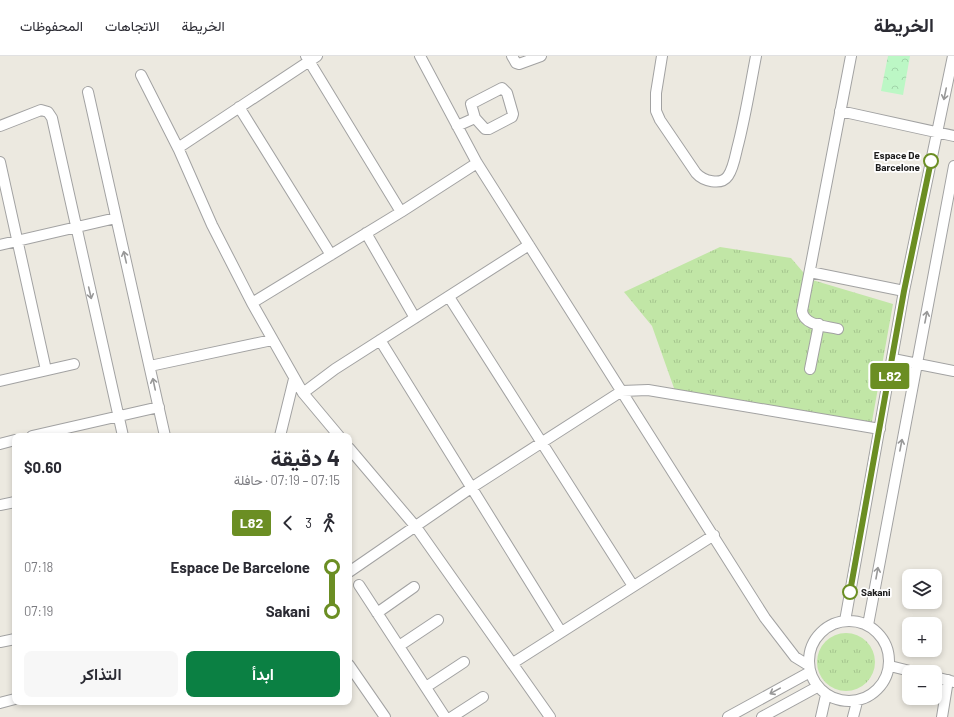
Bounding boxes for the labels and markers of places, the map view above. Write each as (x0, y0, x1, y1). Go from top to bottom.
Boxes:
place label: Espace De Barcelone (874, 149, 921, 173)
marker: Espace De Barcelone (923, 153, 939, 169)
marker: Sakani (842, 584, 858, 600)
place label: Sakani (861, 586, 891, 598)

